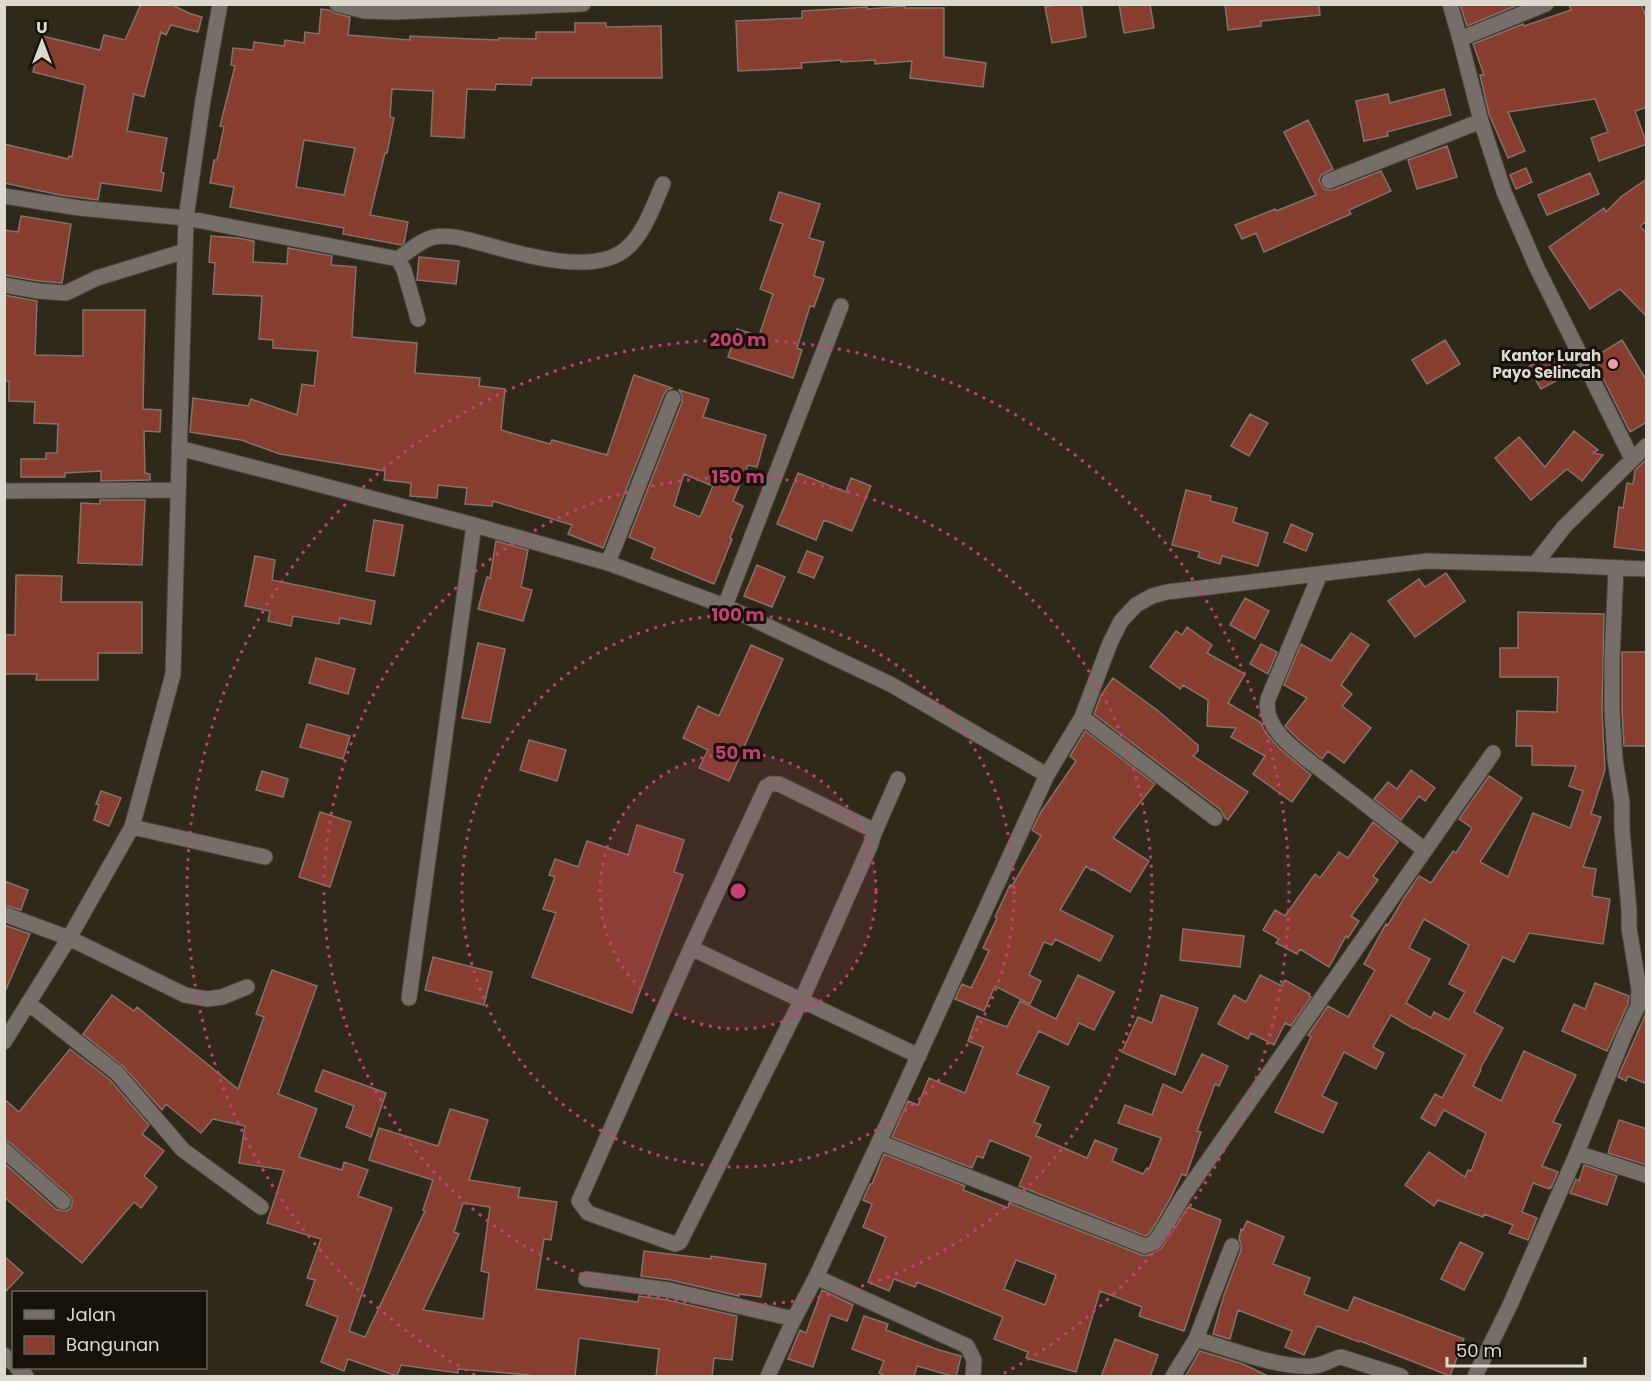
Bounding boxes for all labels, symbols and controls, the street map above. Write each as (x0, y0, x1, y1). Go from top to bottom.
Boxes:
north arrow (12, 12, 72, 72)
text: U (36, 16, 48, 39)
text: 200 m (710, 327, 766, 352)
place label: Kantor Lurah Payo Selincah (1492, 345, 1601, 383)
marker: Kantor Lurah Payo Selincah (1606, 357, 1620, 371)
text: 150 m (711, 464, 765, 489)
text: 100 m (711, 602, 765, 627)
text: 50 m (715, 740, 761, 765)
centre of rings (728, 881, 748, 901)
legend (12, 1291, 207, 1369)
text: Jalan (66, 1302, 116, 1327)
scale bar (1447, 1330, 1585, 1368)
text: Bangunan (66, 1332, 160, 1357)
text: 50 m (1456, 1338, 1502, 1363)

